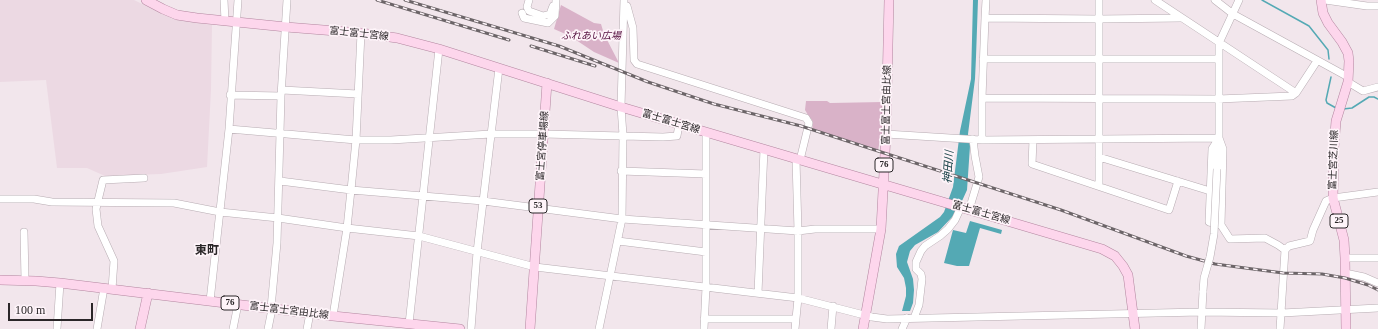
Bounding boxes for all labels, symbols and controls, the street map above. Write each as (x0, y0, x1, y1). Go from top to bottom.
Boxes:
street label: 富士富士宮線 (329, 25, 389, 43)
park label: ふれあい広場 (561, 30, 621, 42)
street label: 富士富士宮由比線 (880, 65, 894, 145)
street label: 富士富士宮線 (641, 107, 701, 137)
street label: 富士宮停車場線 (535, 111, 551, 181)
street label: 富士宮芝川線 (1327, 130, 1341, 190)
water label: 神田川 (941, 150, 957, 184)
road number: 76 (875, 158, 893, 172)
road number: 53 (529, 199, 547, 213)
street label: 富士富士宮線 (951, 199, 1011, 227)
road number: 25 (1330, 214, 1348, 228)
district label: 東町 (195, 244, 219, 258)
scale bar (10, 295, 95, 321)
road number: 76 (221, 296, 239, 310)
street label: 富士富士宮由比線 (249, 300, 329, 322)
text: 100 m (15, 303, 45, 317)

